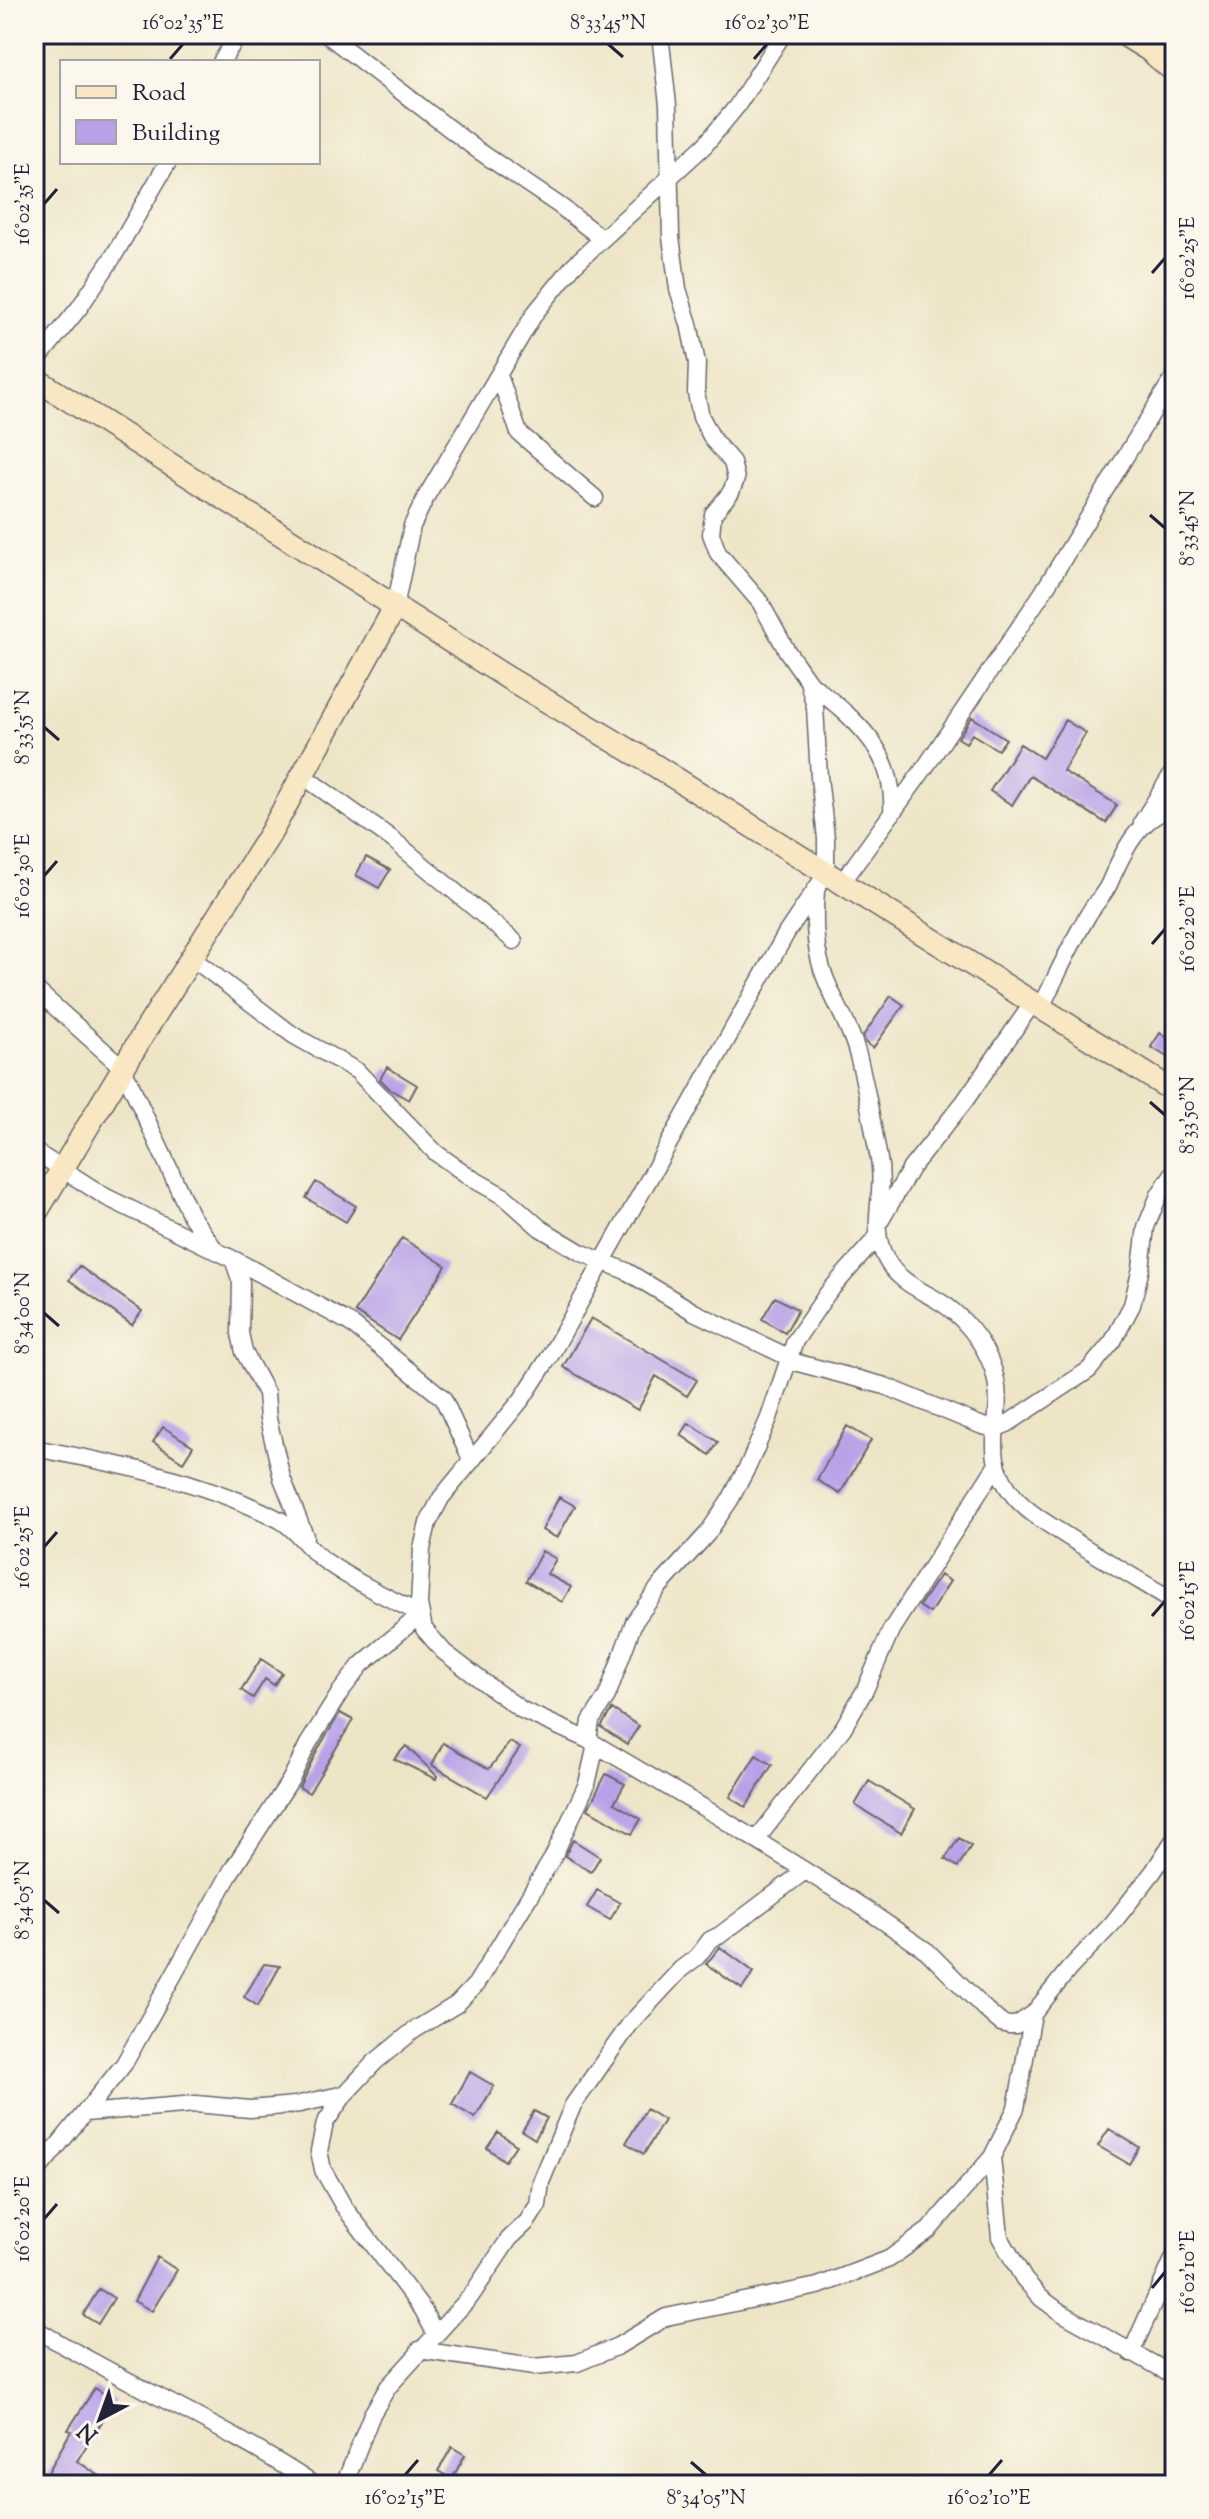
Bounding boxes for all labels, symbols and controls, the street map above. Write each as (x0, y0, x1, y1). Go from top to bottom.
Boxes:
text: 16°02'35"E (142, 10, 224, 39)
text: 8°33'45"N (570, 10, 646, 39)
text: 16°02'30"E (725, 10, 809, 39)
legend (60, 60, 320, 164)
text: Road (132, 77, 186, 111)
text: Building (132, 117, 221, 151)
text: 16°02'35"E (10, 163, 39, 245)
text: 16°02'25"E (1175, 217, 1204, 299)
text: 8°33'45"N (1175, 490, 1204, 566)
text: 8°33'55"N (10, 690, 39, 764)
text: 16°02'30"E (10, 834, 39, 918)
text: 16°02'20"E (1175, 886, 1204, 972)
text: 8°33'50"N (1175, 1076, 1204, 1154)
text: 8°34'00"N (10, 1272, 39, 1354)
text: 16°02'25"E (10, 1506, 39, 1588)
text: 16°02'15"E (1175, 1561, 1204, 1641)
text: 8°34'05"N (10, 1860, 39, 1940)
text: 16°02'20"E (10, 2176, 39, 2262)
text: 16°02'10"E (1175, 2230, 1204, 2314)
north arrow (60, 2379, 140, 2459)
text: N (71, 2414, 106, 2450)
text: 16°02'15"E (365, 2485, 445, 2514)
text: 8°34'05"N (666, 2485, 746, 2514)
text: 16°02'10"E (947, 2485, 1031, 2514)

